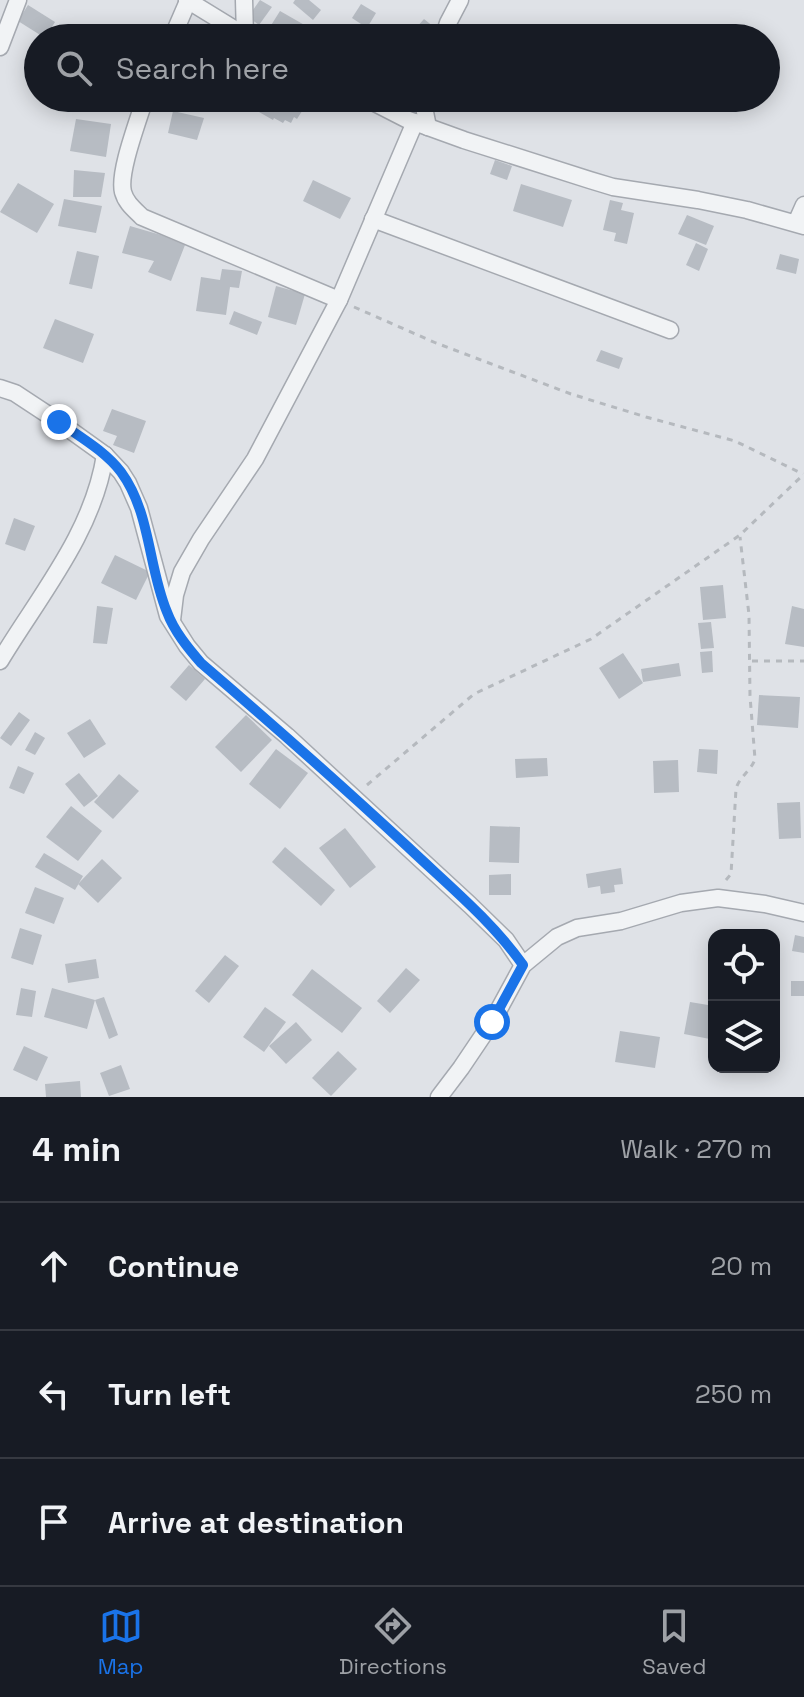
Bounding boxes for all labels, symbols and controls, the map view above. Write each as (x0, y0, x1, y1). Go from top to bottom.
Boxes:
search box (24, 24, 780, 112)
icon: search (52, 46, 96, 90)
text: Search here (116, 49, 289, 88)
route end (41, 404, 77, 440)
map controls (708, 929, 780, 1073)
button: locate (708, 929, 780, 1001)
button: layers (708, 1001, 780, 1073)
route start (474, 1004, 510, 1040)
text: 4 min (32, 1128, 121, 1171)
text: Walk · 270 m (620, 1132, 772, 1166)
icon: ahead (32, 1244, 76, 1288)
text: Continue (108, 1247, 239, 1286)
text: 20 m (711, 1249, 772, 1283)
icon: left (32, 1372, 76, 1416)
text: Turn left (108, 1375, 231, 1414)
text: 250 m (695, 1377, 772, 1411)
icon: arrive (32, 1500, 76, 1544)
text: Arrive at destination (108, 1503, 404, 1542)
tab: Map (98, 1604, 144, 1680)
tab: Directions (339, 1604, 447, 1680)
tab: Saved (642, 1604, 706, 1680)

